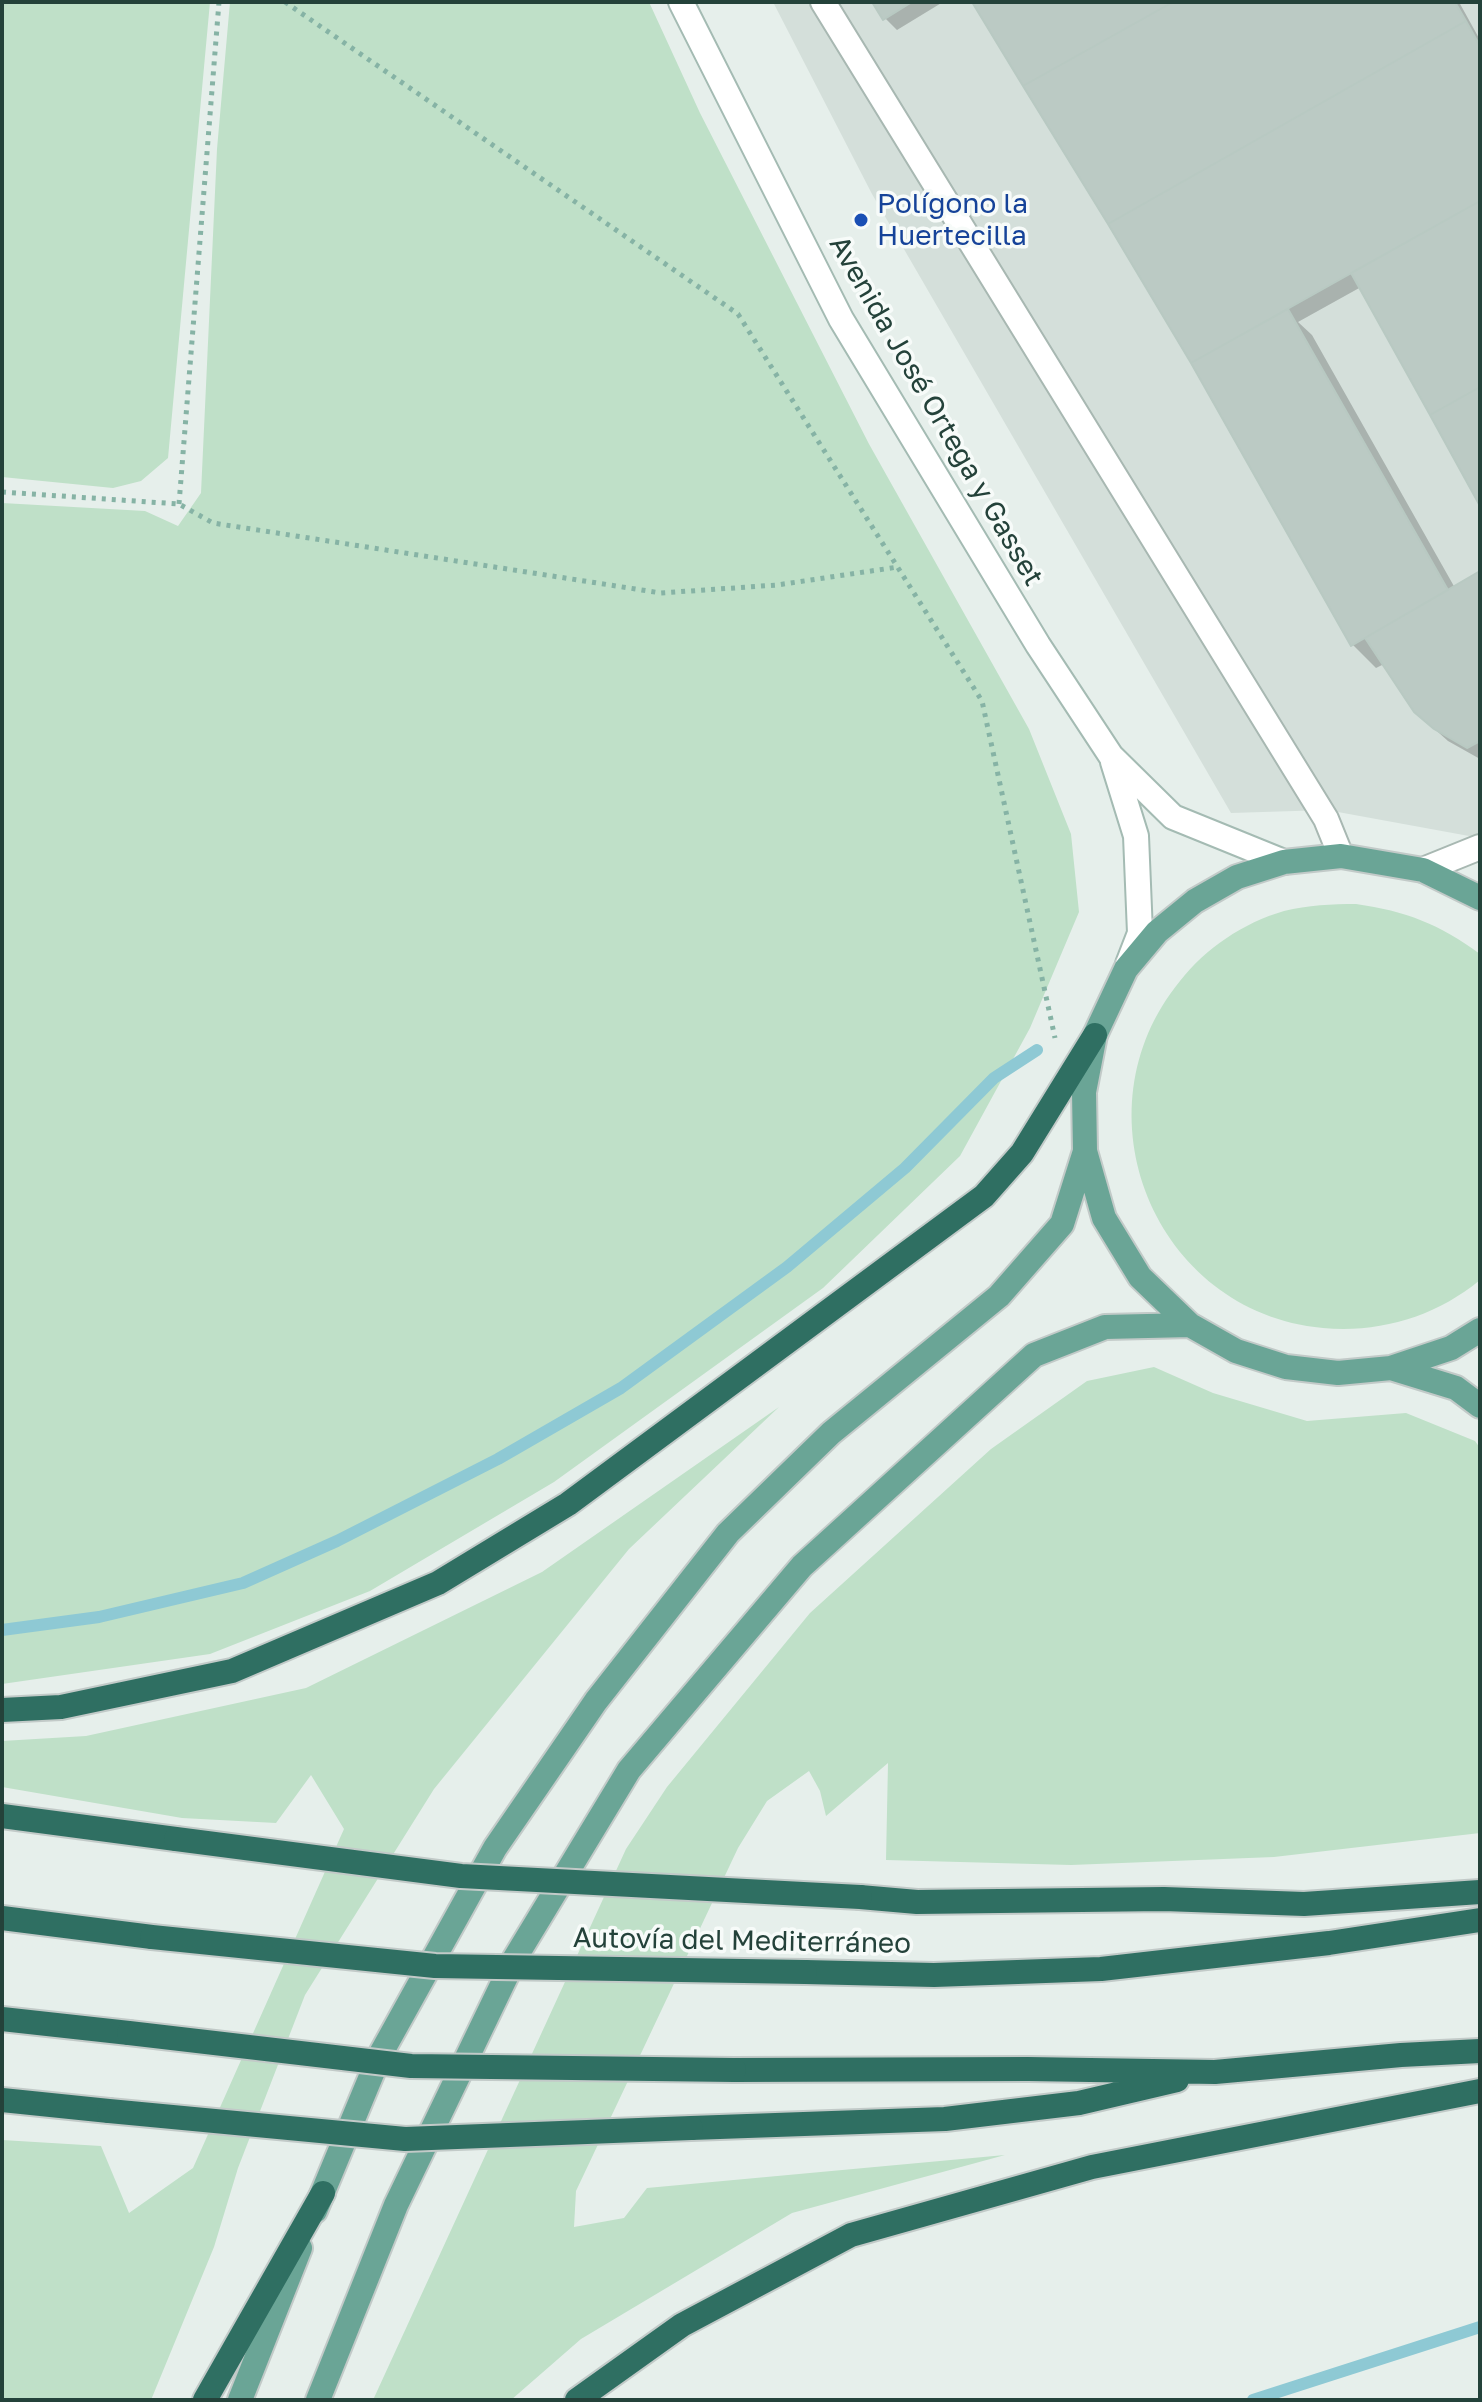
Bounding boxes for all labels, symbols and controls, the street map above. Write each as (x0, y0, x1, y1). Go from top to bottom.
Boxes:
place label: Polígono la Huertecilla (877, 187, 1028, 253)
marker: Polígono la Huertecilla (852, 211, 870, 229)
street label: Avenida José Ortega y Gasset (822, 230, 1050, 592)
street label: Autovía del Mediterráneo (573, 1921, 911, 1961)

